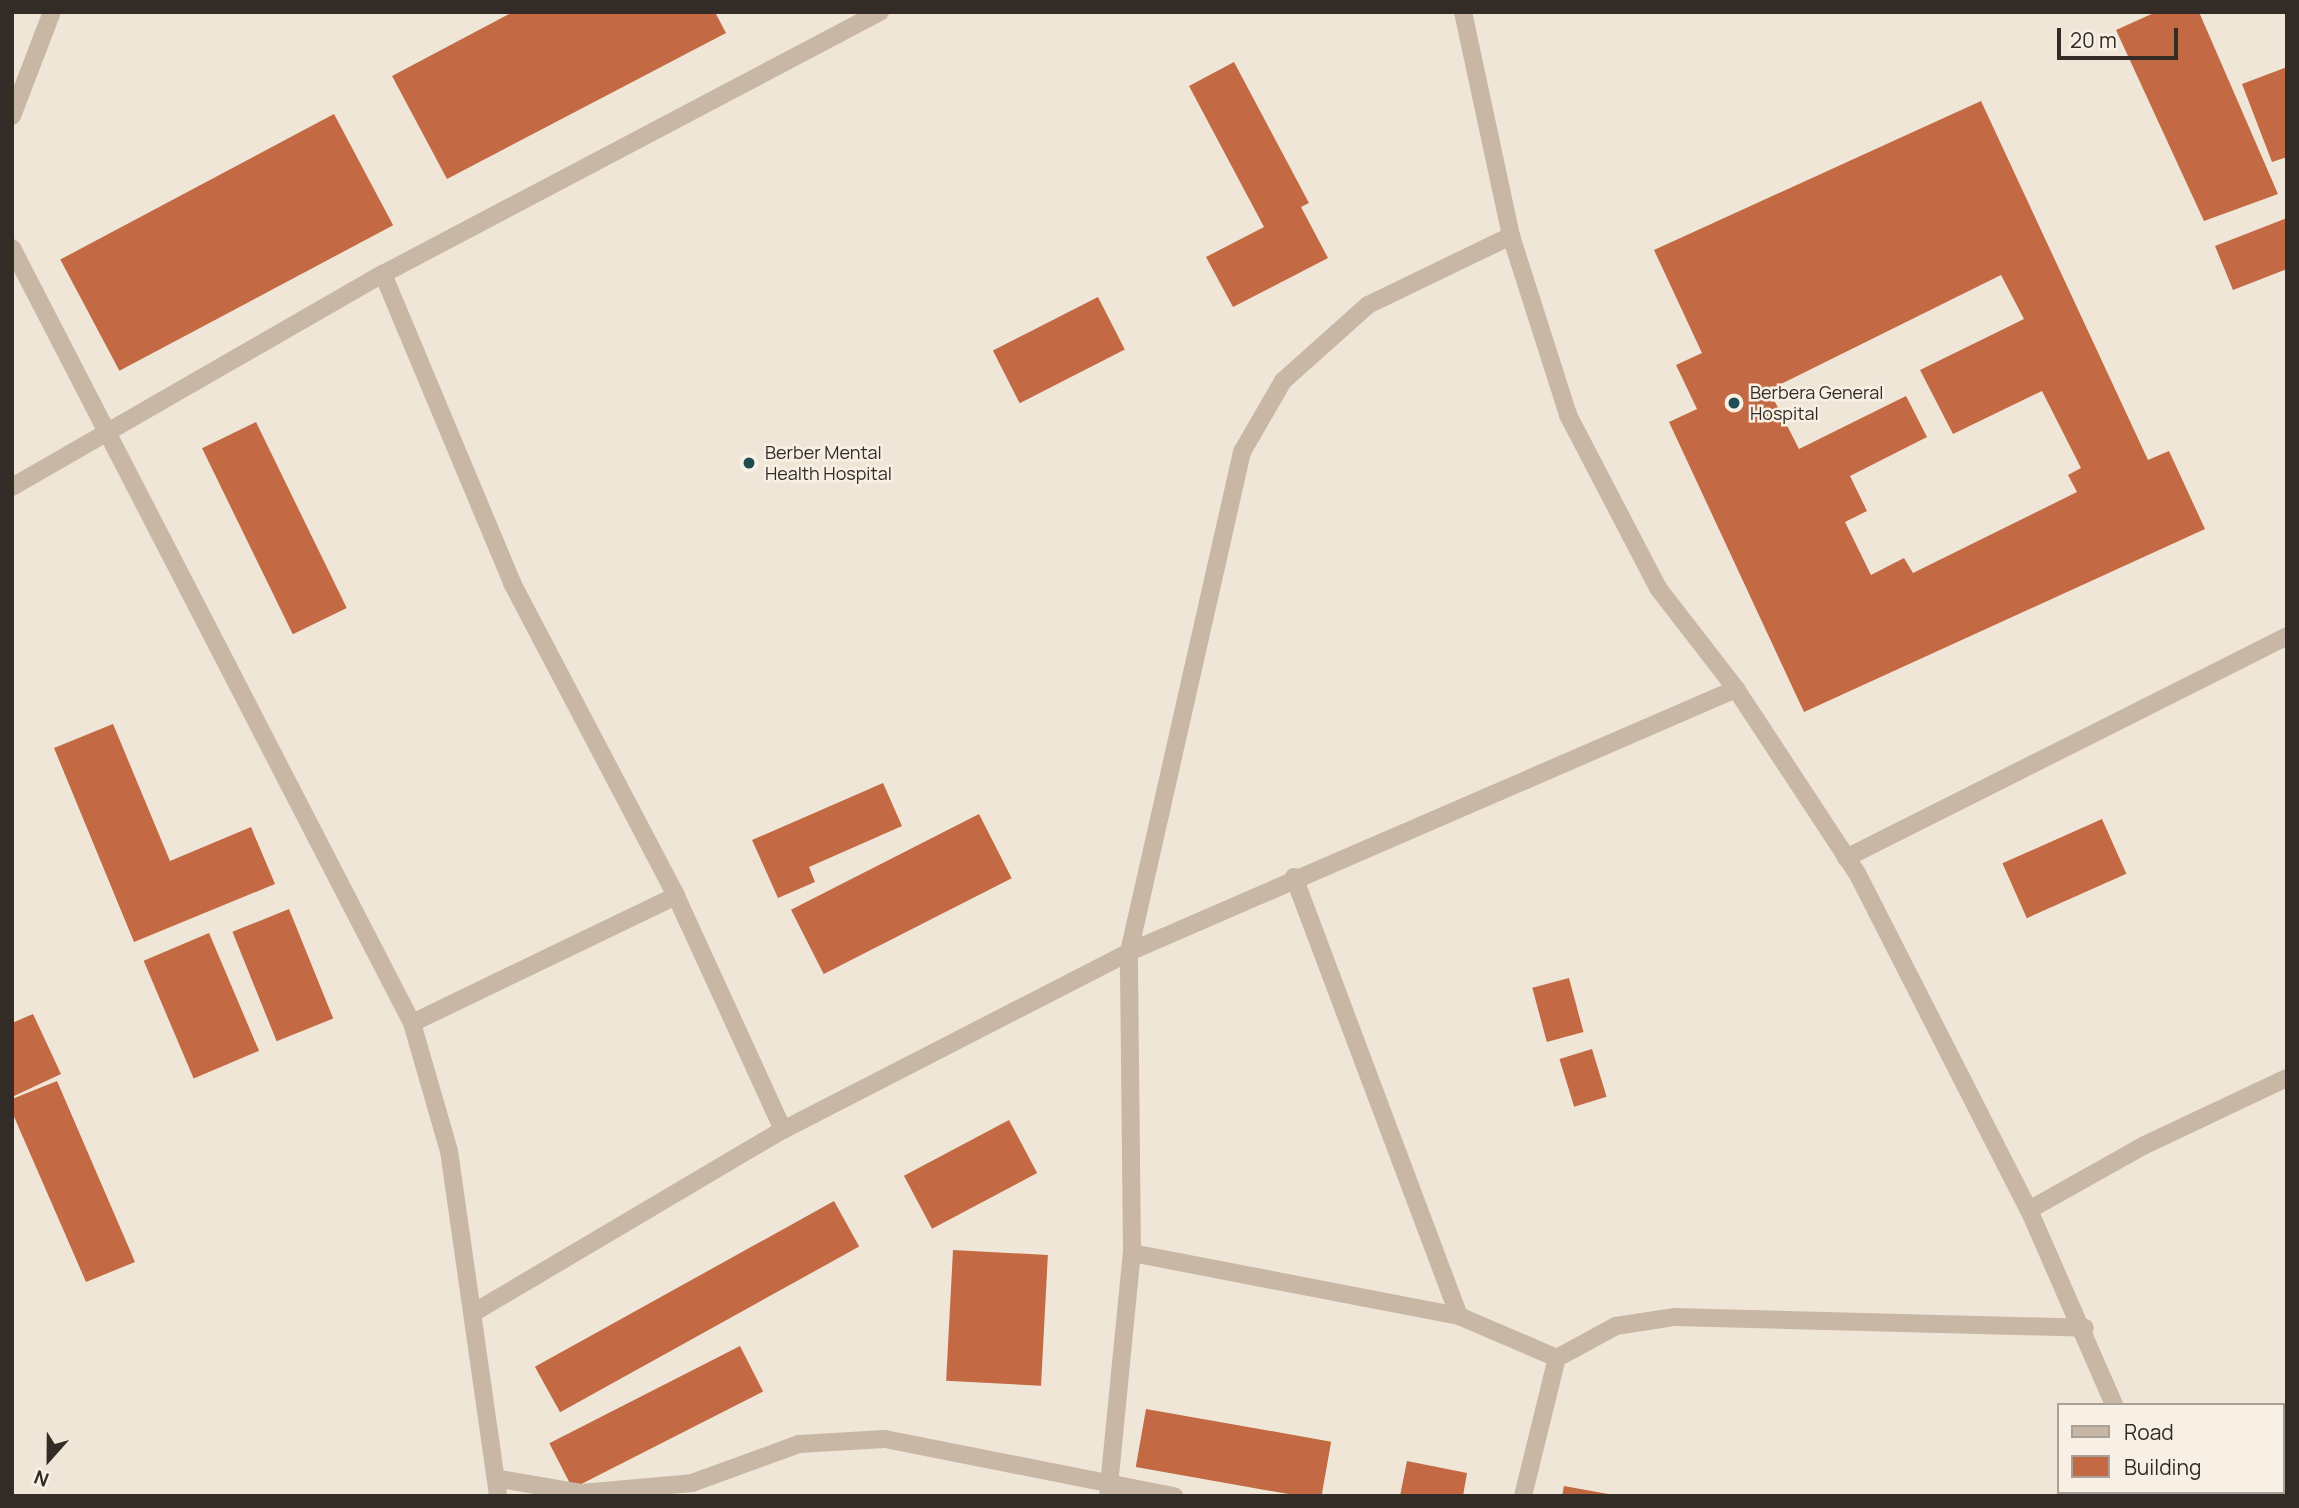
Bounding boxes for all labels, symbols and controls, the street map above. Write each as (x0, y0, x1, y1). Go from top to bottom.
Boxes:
scale bar (2061, 14, 2182, 58)
text: 20 m (2070, 26, 2117, 54)
place label: Berbera General Hospital (1750, 382, 1883, 424)
marker: Berbera General Hospital (1724, 393, 1744, 413)
place label: Berber Mental Health Hospital (765, 442, 892, 484)
marker: Berber Mental Health Hospital (739, 453, 759, 473)
legend (2058, 1403, 2285, 1494)
text: Road (2124, 1418, 2174, 1446)
north arrow (14, 1424, 84, 1494)
text: Building (2124, 1453, 2201, 1481)
text: N (30, 1464, 53, 1493)

